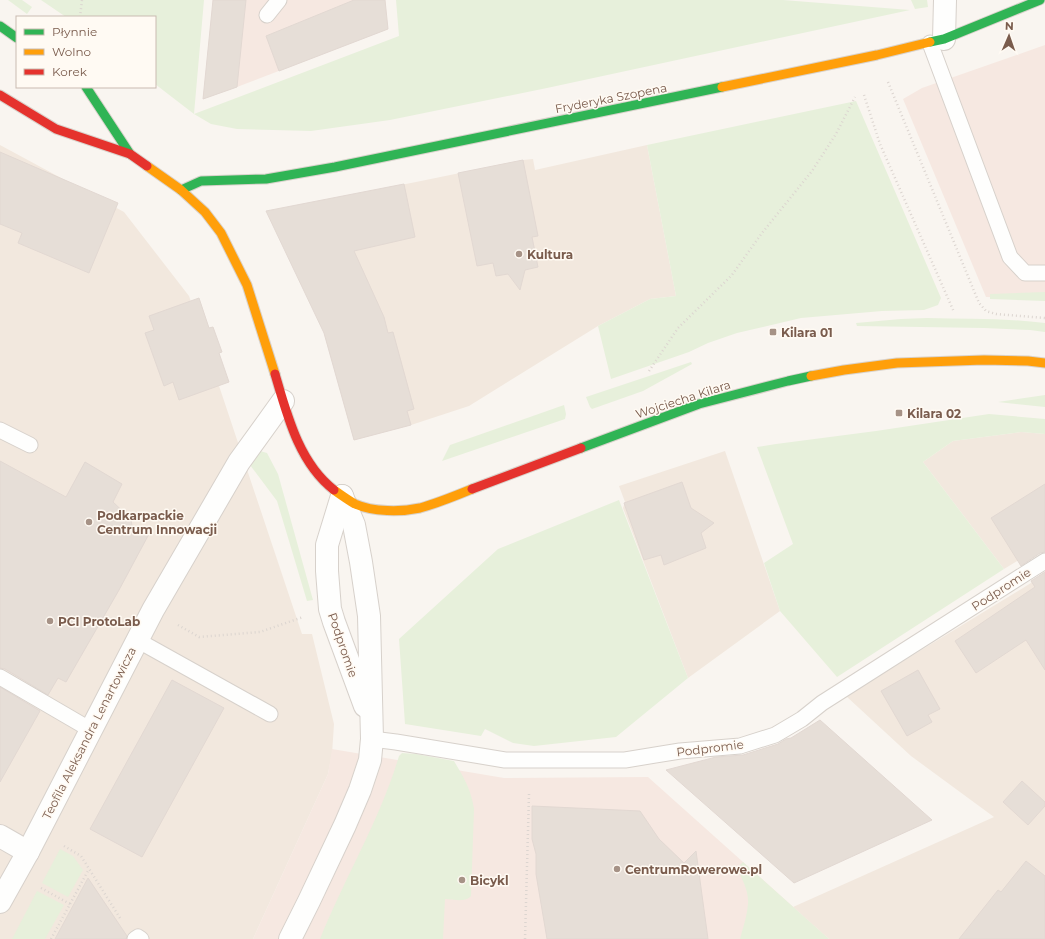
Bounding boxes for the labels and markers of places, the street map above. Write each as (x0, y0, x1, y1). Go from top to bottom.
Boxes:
place label: Kultura (527, 247, 573, 262)
marker: Kultura (514, 249, 524, 259)
place label: Kilara 01 (781, 325, 833, 340)
marker: Kilara 01 (768, 327, 778, 337)
place label: Kilara 02 (907, 406, 961, 421)
marker: Kilara 02 (894, 408, 904, 418)
place label: Podkarpackie Centrum Innowacji (97, 508, 217, 537)
marker: Podkarpackie Centrum Innowacji (84, 517, 94, 527)
place label: PCI ProtoLab (58, 614, 140, 629)
marker: PCI ProtoLab (45, 616, 55, 626)
place label: CentrumRowerowe.pl (625, 862, 762, 877)
marker: CentrumRowerowe.pl (612, 864, 622, 874)
place label: Bicykl (470, 873, 509, 888)
marker: Bicykl (457, 875, 467, 885)

